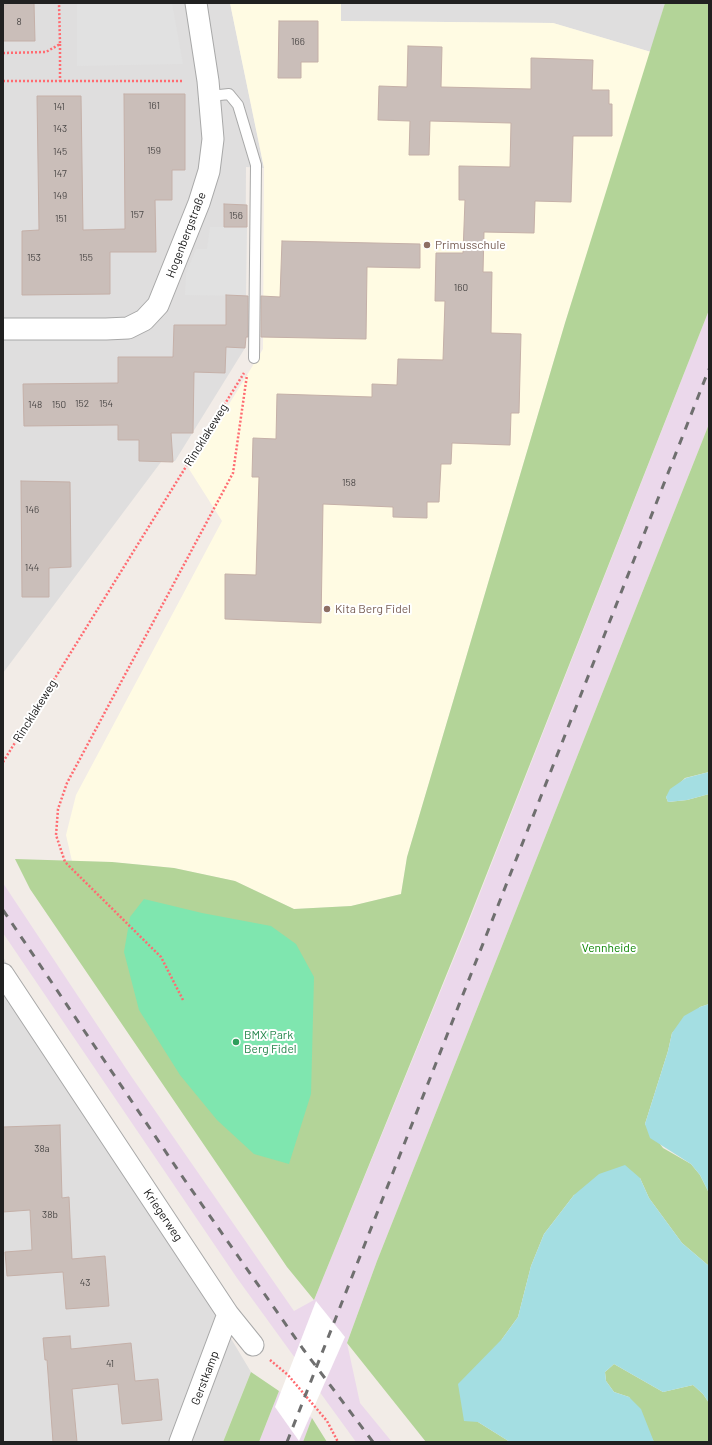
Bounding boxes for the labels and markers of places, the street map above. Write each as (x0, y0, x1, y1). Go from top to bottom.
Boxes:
place label: Primusschule (435, 238, 506, 252)
marker: Primusschule (422, 240, 432, 250)
place label: Kita Berg Fidel (335, 602, 411, 616)
marker: Kita Berg Fidel (322, 604, 332, 614)
place label: BMX Park Berg Fidel (244, 1028, 297, 1056)
marker: BMX Park Berg Fidel (231, 1037, 241, 1047)

